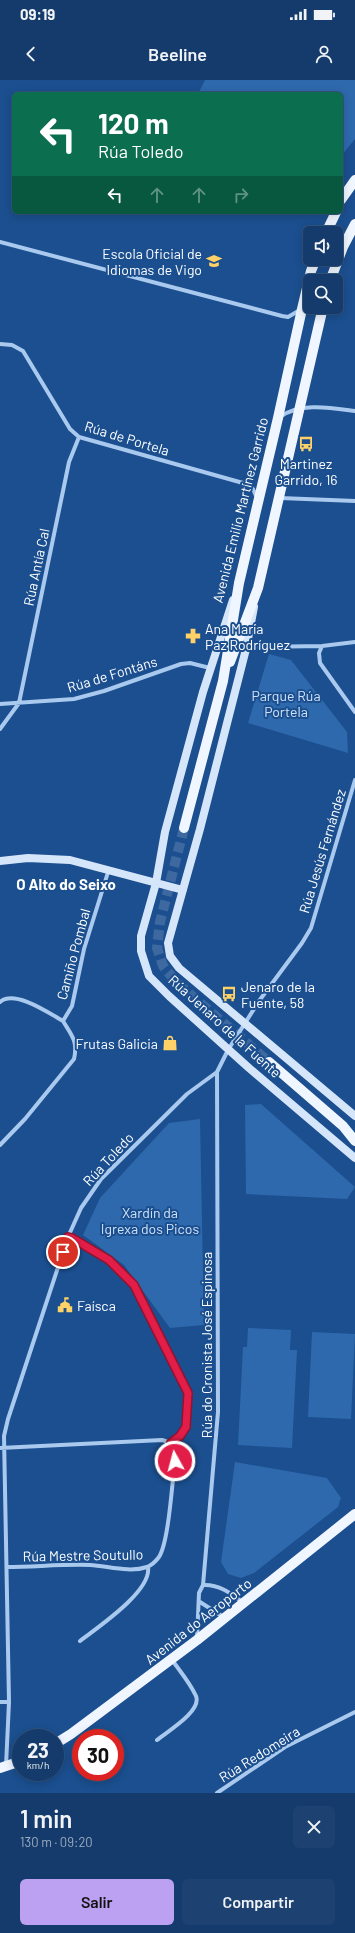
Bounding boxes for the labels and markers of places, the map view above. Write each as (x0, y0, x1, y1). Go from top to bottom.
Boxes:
place label: Escola Oficial de Idiomas de Vigo (102, 245, 202, 278)
school or university icon: Escola Oficial de Idiomas de Vigo (205, 252, 223, 270)
bus stop icon: Martinez Garrido, 16 (297, 435, 315, 453)
place label: Martinez Garrido, 16 (274, 455, 338, 488)
place label: Ana María Paz Rodríguez (205, 620, 290, 653)
pharmacy icon: Ana María Paz Rodríguez (184, 627, 202, 645)
place label: Jenaro de la Fuente, 58 (241, 978, 315, 1011)
bus stop icon: Jenaro de la Fuente, 58 (220, 985, 238, 1003)
shop icon: Frutas Galicia (161, 1034, 179, 1052)
place label: Frutas Galicia (75, 1035, 158, 1052)
pin (46, 1235, 80, 1269)
public building icon: Faísca (56, 1296, 74, 1314)
place label: Faísca (77, 1297, 116, 1314)

